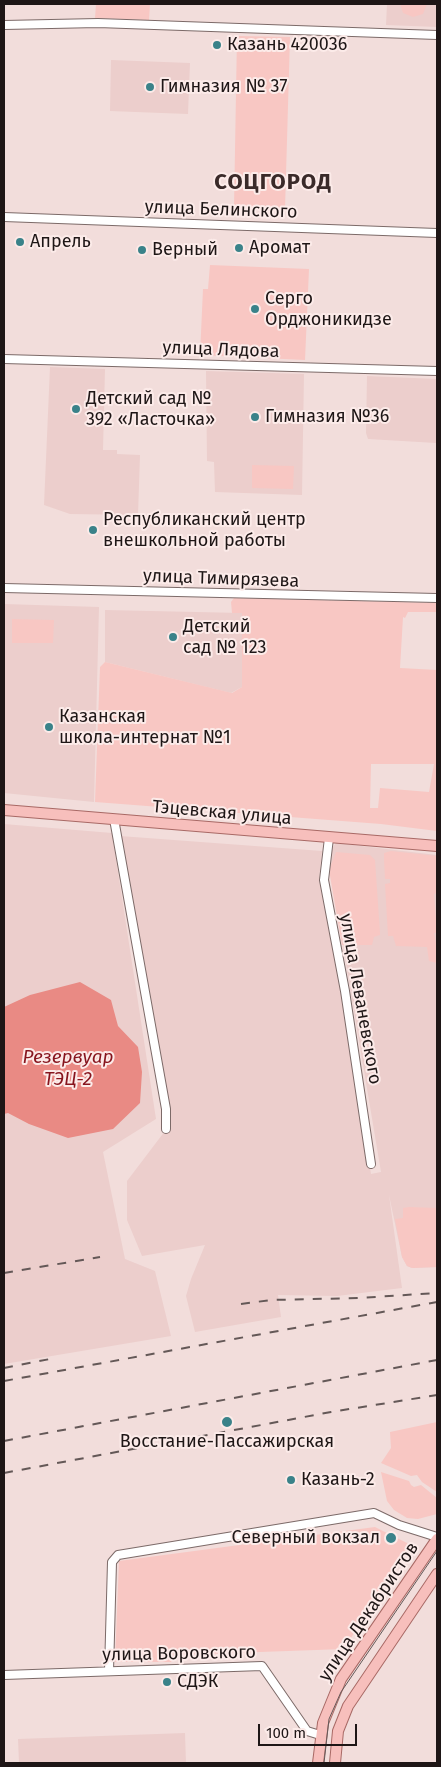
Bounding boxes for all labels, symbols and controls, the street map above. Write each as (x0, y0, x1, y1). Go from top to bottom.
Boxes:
place label: Казань 420036 (227, 34, 347, 56)
marker: Казань 420036 (211, 39, 223, 51)
place label: Гимназия № 37 (160, 76, 287, 98)
marker: Гимназия № 37 (144, 81, 156, 93)
district label: СОЦГОРОД (213, 170, 333, 196)
street label: улица Белинского (144, 197, 298, 223)
place label: Апрель (30, 231, 91, 253)
marker: Апрель (14, 236, 26, 248)
place label: Аромат (249, 237, 310, 259)
place label: Верный (152, 239, 218, 261)
marker: Аромат (233, 242, 245, 254)
marker: Верный (136, 244, 148, 256)
place label: Серго Орджоникидзе (265, 288, 392, 330)
marker: Серго Орджоникидзе (249, 303, 261, 315)
street label: улица Лядова (162, 337, 280, 363)
place label: Детский сад № 392 «Ласточка» (86, 388, 215, 430)
marker: Детский сад № 392 «Ласточка» (70, 403, 82, 415)
place label: Гимназия №36 (265, 406, 389, 428)
marker: Гимназия №36 (249, 411, 261, 423)
place label: Республиканский центр внешкольной работы (103, 509, 306, 552)
marker: Республиканский центр внешкольной работы (87, 524, 99, 536)
street label: улица Тимирязева (143, 565, 299, 593)
place label: Детский сад № 123 (183, 616, 267, 659)
marker: Детский сад № 123 (167, 631, 179, 643)
place label: Казанская школа-интернат №1 (59, 706, 231, 749)
marker: Казанская школа-интернат №1 (43, 721, 55, 733)
street label: Тэцевская улица (152, 796, 292, 830)
street label: улица Леваневского (334, 912, 386, 1086)
water label: Резервуар ТЭЦ-2 (23, 1047, 113, 1091)
marker: Восстание-Пассажирская (220, 1415, 234, 1429)
place label: Восстание-Пассажирская (120, 1431, 334, 1453)
place label: Казань-2 (301, 1469, 375, 1491)
marker: Казань-2 (285, 1474, 297, 1486)
place label: Северный вокзал (232, 1527, 380, 1549)
marker: Северный вокзал (384, 1531, 398, 1545)
street label: улица Декабристов (314, 1538, 424, 1686)
street label: улица Воровского (102, 1642, 256, 1666)
place label: СДЭК (177, 1671, 218, 1693)
marker: СДЭК (161, 1676, 173, 1688)
scale bar (261, 1714, 360, 1746)
text: 100 m (266, 1724, 306, 1742)

